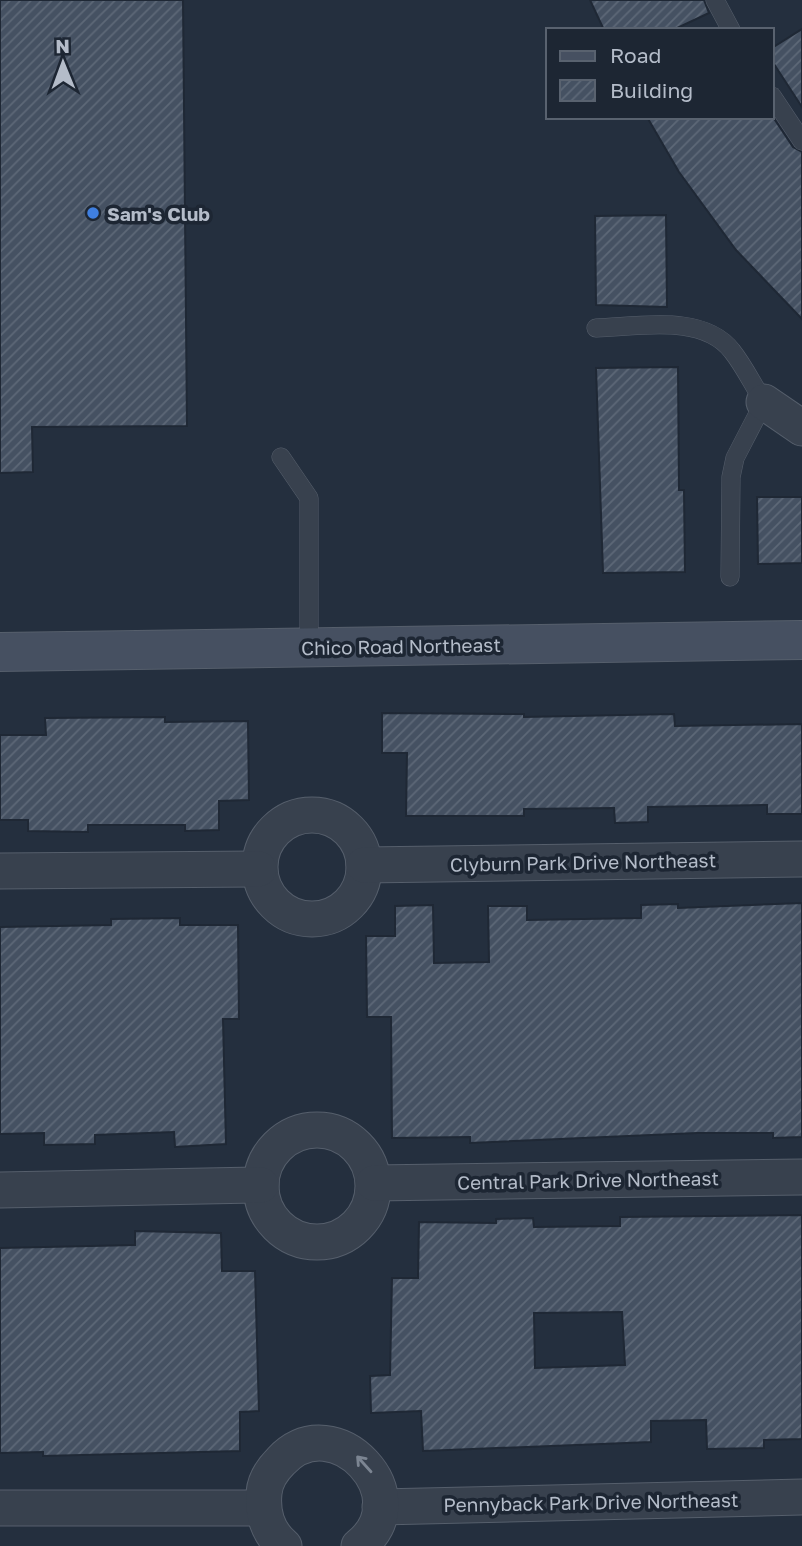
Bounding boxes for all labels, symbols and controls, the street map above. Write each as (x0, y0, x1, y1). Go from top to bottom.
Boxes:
north arrow (28, 28, 98, 98)
legend (546, 28, 774, 119)
text: N (55, 34, 70, 57)
text: Road (610, 42, 661, 68)
text: Building (610, 77, 693, 103)
place label: Sam's Club (107, 202, 210, 225)
marker: Sam's Club (85, 205, 101, 221)
street label: Chico Road Northeast (301, 633, 501, 659)
street label: Clyburn Park Drive Northeast (450, 848, 716, 876)
street label: Central Park Drive Northeast (457, 1166, 719, 1194)
one-way arrow (356, 1455, 372, 1473)
street label: Pennyback Park Drive Northeast (443, 1488, 739, 1516)

